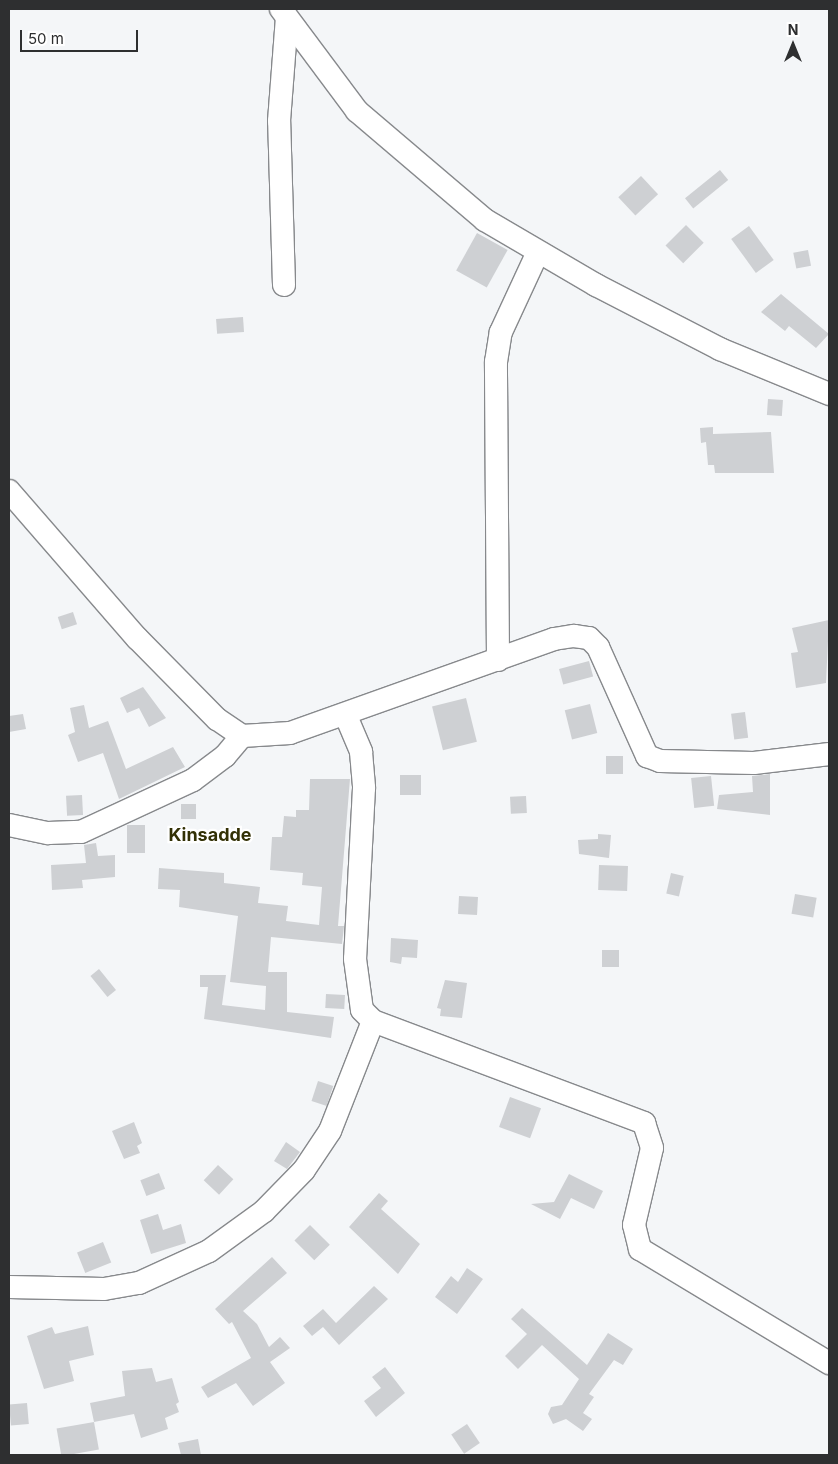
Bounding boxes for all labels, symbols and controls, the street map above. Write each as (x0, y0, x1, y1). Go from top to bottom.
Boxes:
scale bar (22, 20, 140, 52)
north arrow (768, 20, 818, 70)
text: N (788, 21, 798, 38)
text: 50 m (28, 29, 64, 48)
district label: Kinsadde (168, 824, 252, 846)

